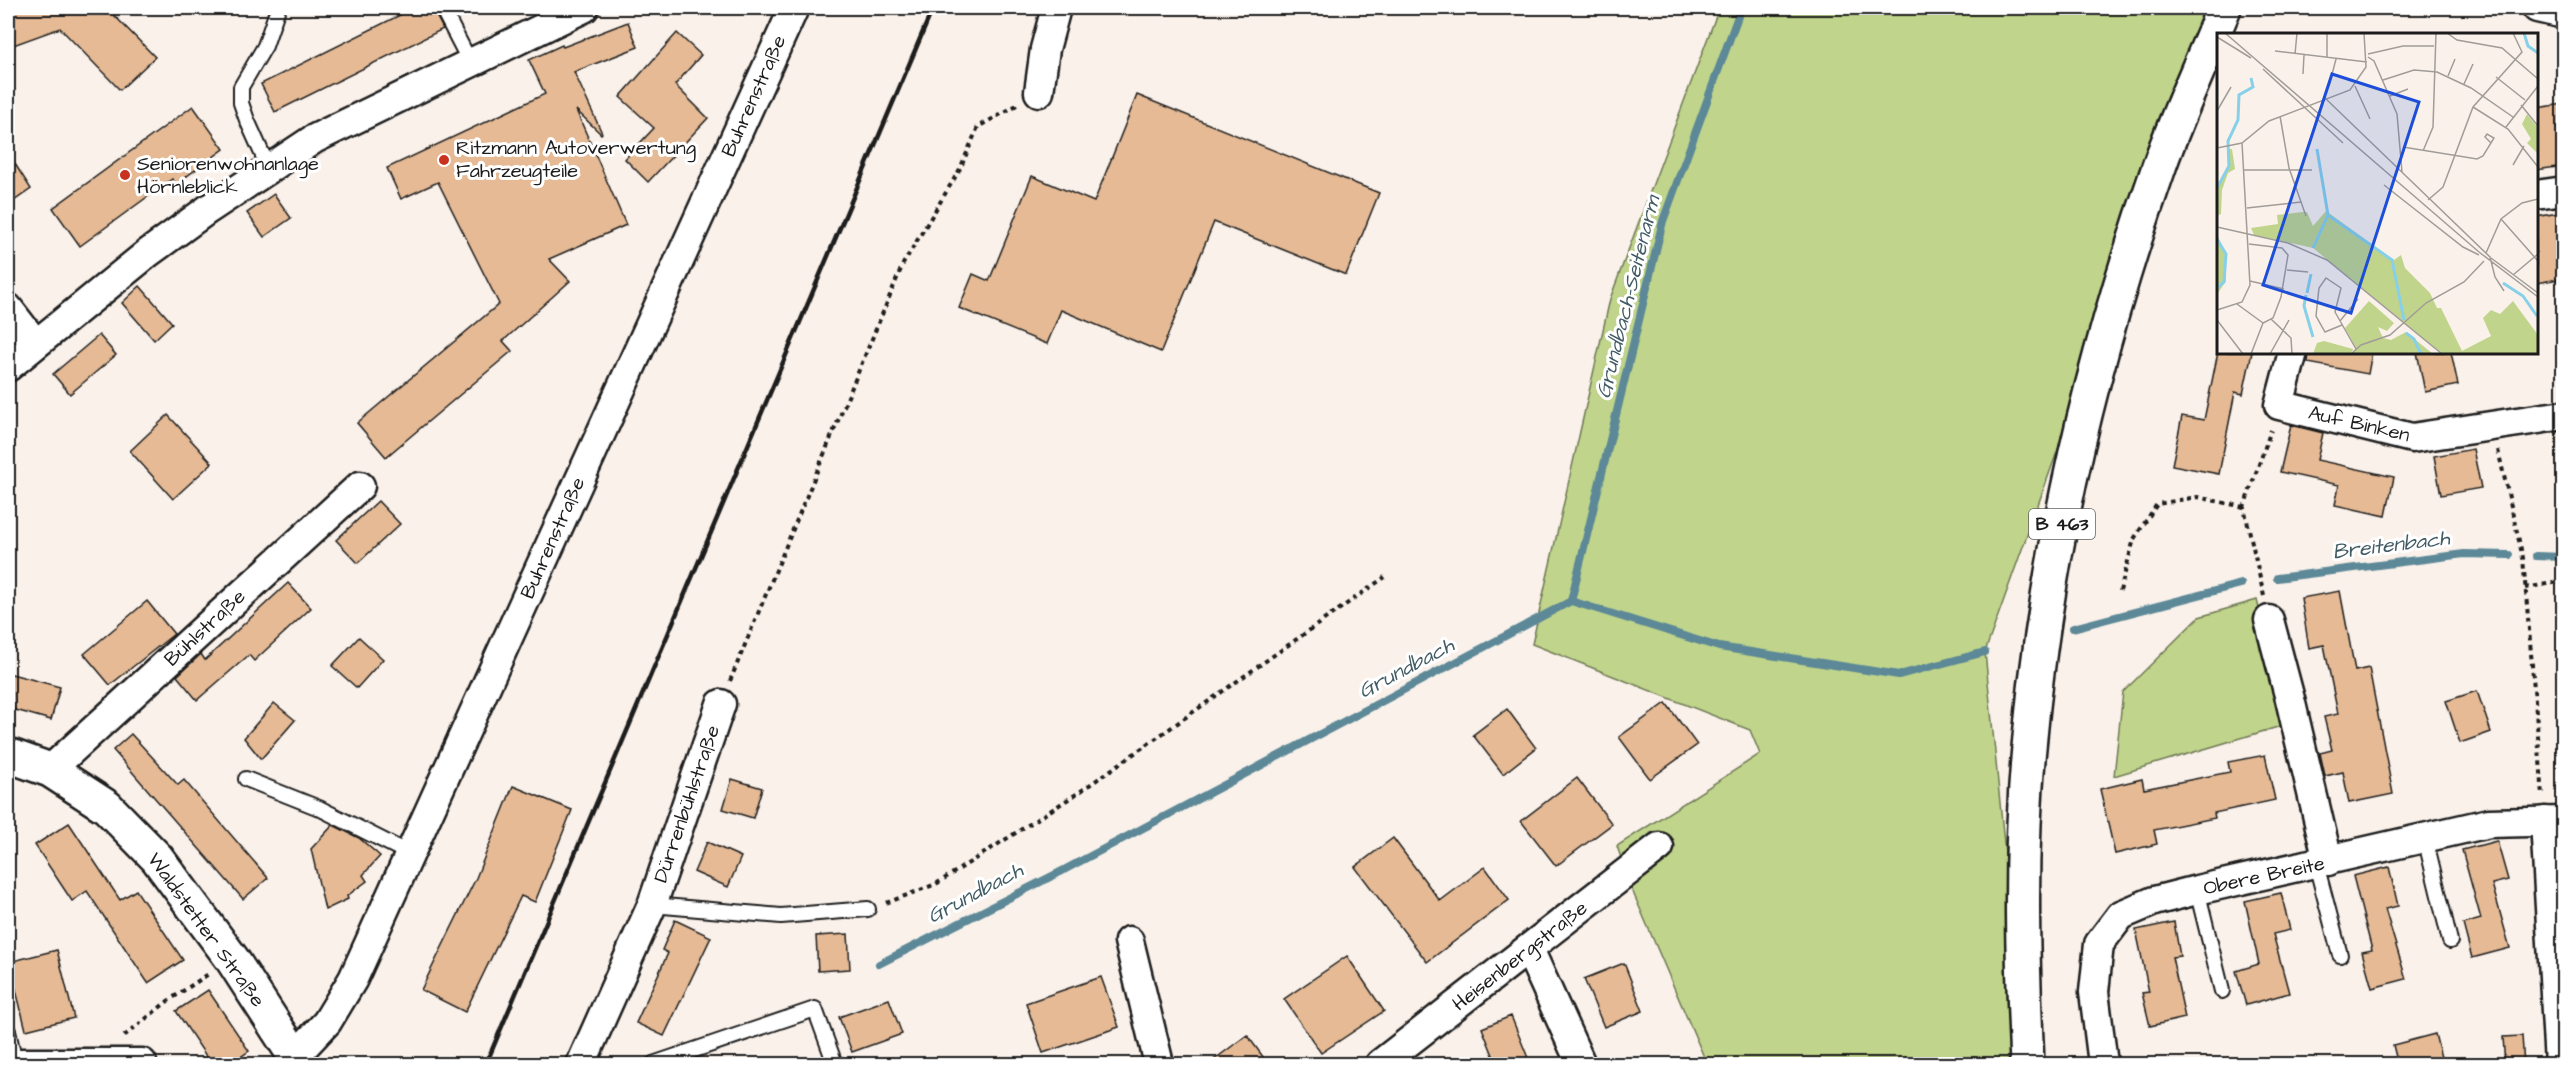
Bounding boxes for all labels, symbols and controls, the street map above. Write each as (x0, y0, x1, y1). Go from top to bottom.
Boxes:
street label: Buhrenstraße (715, 31, 793, 161)
inset map (2217, 33, 2538, 354)
place label: Ritzmann Autoverwertung Fahrzeugteile (456, 134, 696, 186)
place label: Seniorenwohnanlage Hörnleblick (137, 150, 319, 201)
marker: Ritzmann Autoverwertung Fahrzeugteile (437, 153, 451, 167)
marker: Seniorenwohnanlage Hörnleblick (118, 168, 132, 182)
water label: Grundbach-Seitenarm (1589, 190, 1668, 401)
street label: Auf Binken (2306, 399, 2412, 449)
street label: Buhrenstraße (514, 473, 592, 603)
road number: B 463 (2029, 509, 2095, 539)
water label: Breitenbach (2331, 523, 2453, 567)
street label: Bühlstraße (158, 583, 252, 673)
water label: Grundbach (1353, 630, 1460, 705)
street label: Dürrenbühlstraße (647, 721, 727, 886)
street label: Waldstetter Straße (140, 847, 272, 1013)
street label: Obere Breite (2201, 849, 2327, 903)
water label: Grundbach (922, 855, 1029, 930)
street label: Heisenbergstraße (1447, 894, 1594, 1018)

